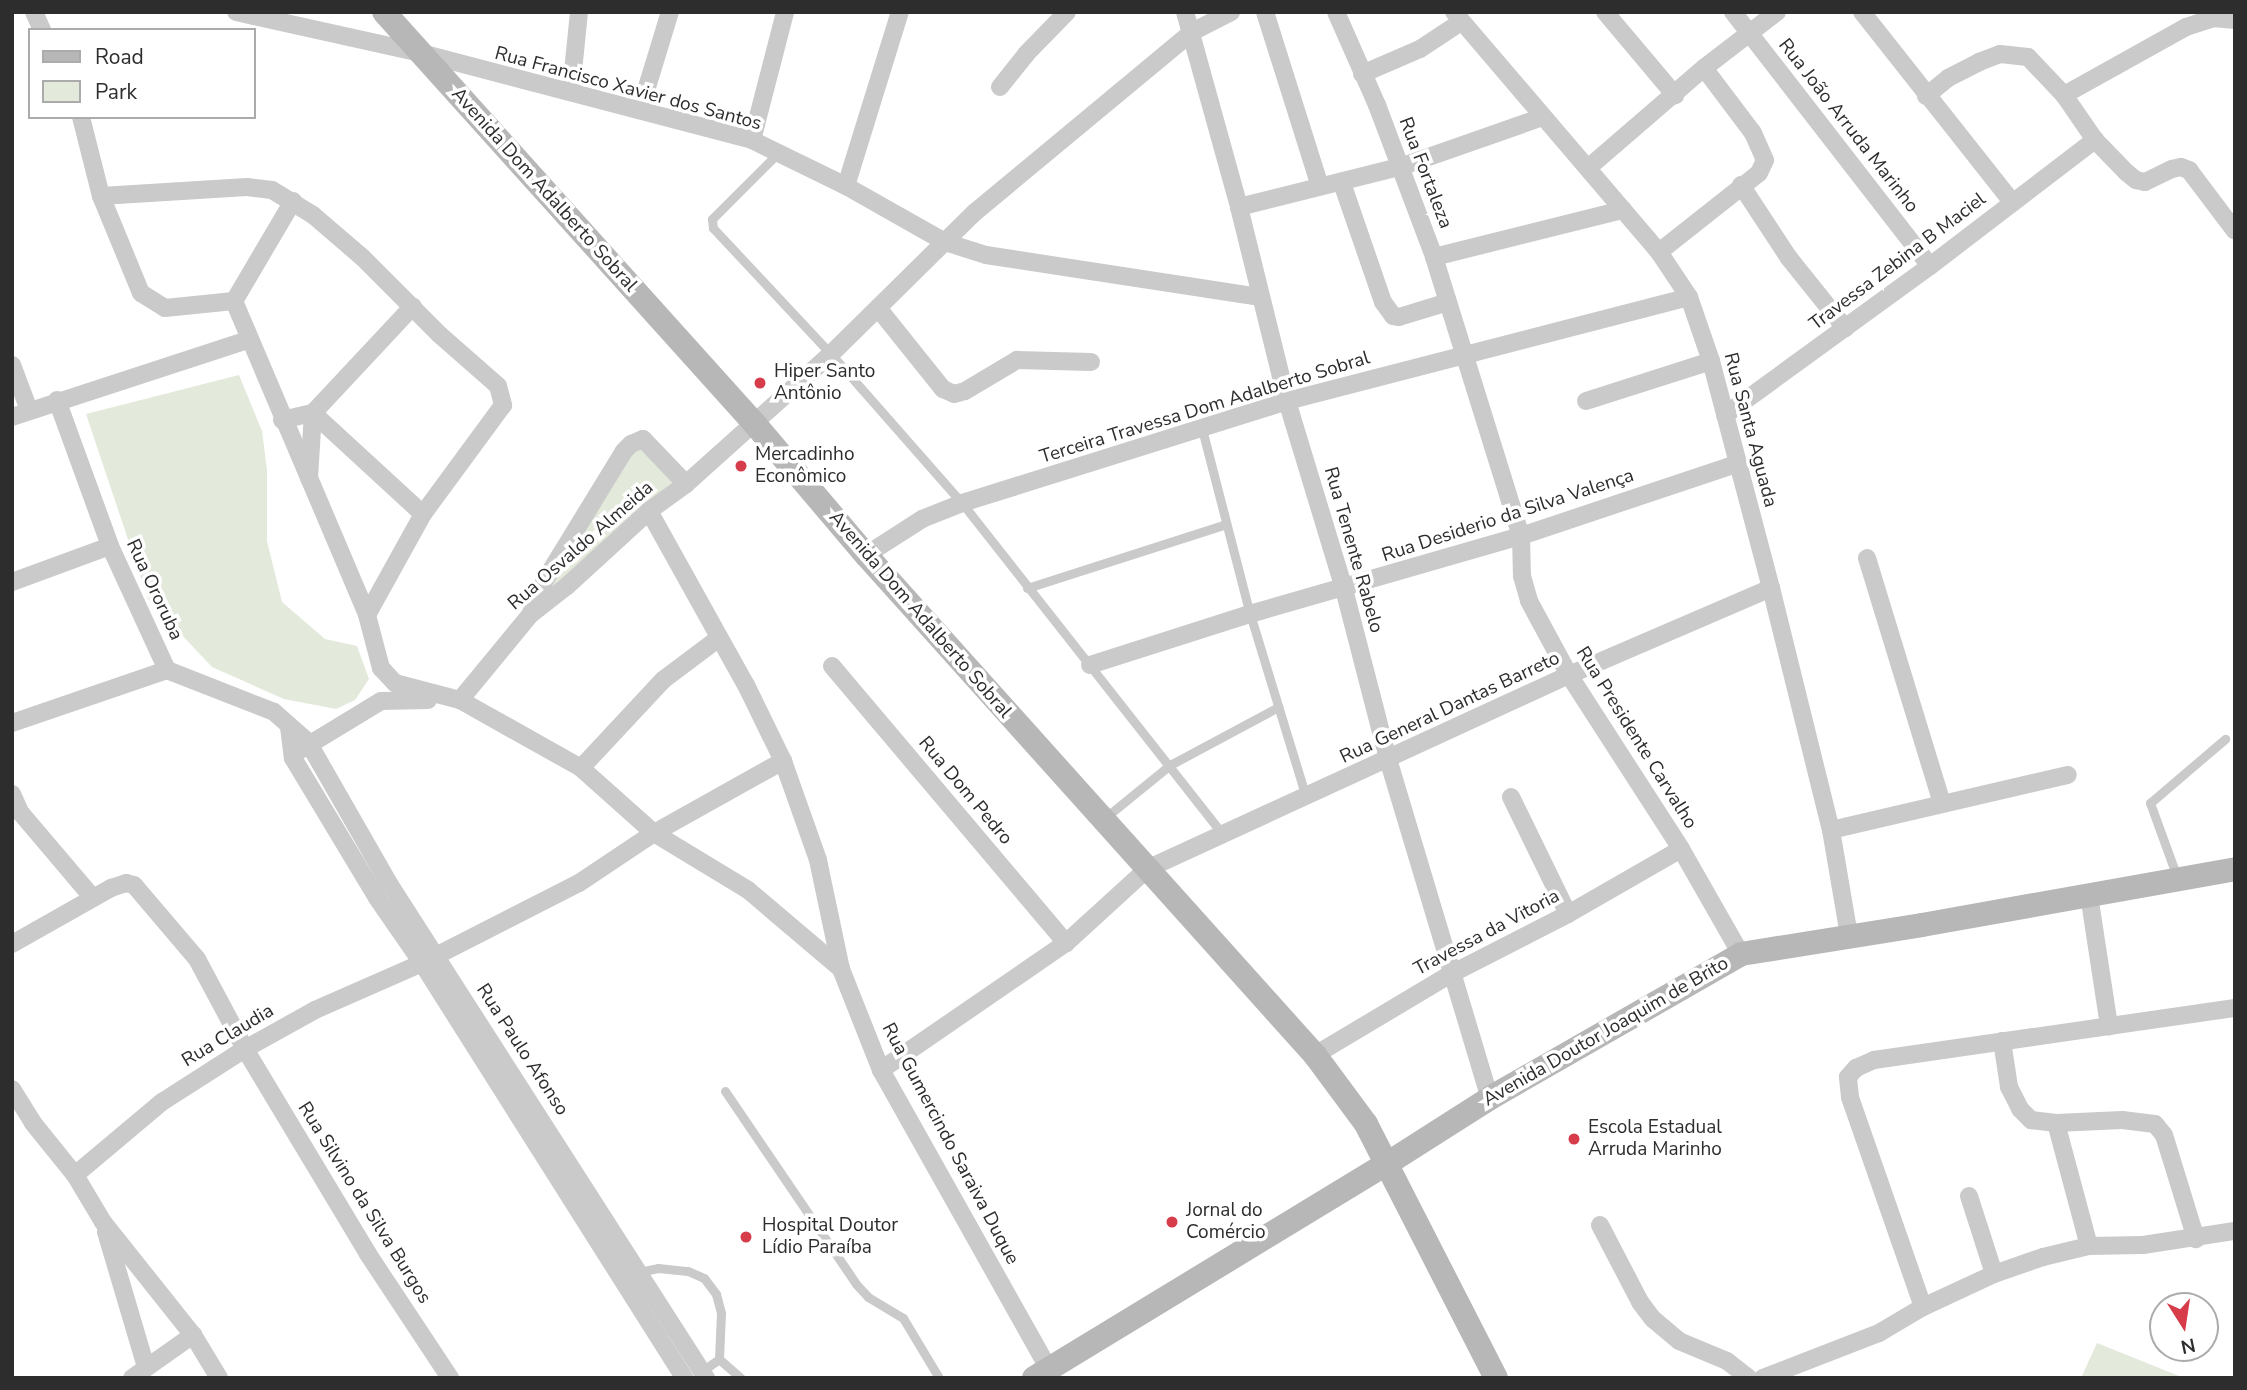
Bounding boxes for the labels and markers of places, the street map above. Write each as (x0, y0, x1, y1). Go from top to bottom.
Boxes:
place label: Hiper Santo Antônio (774, 361, 875, 405)
marker: Hiper Santo Antônio (752, 375, 768, 391)
place label: Mercadinho Econômico (755, 444, 854, 488)
marker: Mercadinho Econômico (733, 458, 749, 474)
place label: Escola Estadual Arruda Marinho (1588, 1117, 1722, 1161)
marker: Escola Estadual Arruda Marinho (1566, 1131, 1582, 1147)
place label: Jornal do Comércio (1186, 1200, 1266, 1244)
marker: Jornal do Comércio (1164, 1214, 1180, 1230)
place label: Hospital Doutor Lídio Paraíba (762, 1215, 898, 1259)
marker: Hospital Doutor Lídio Paraíba (736, 1227, 756, 1247)

